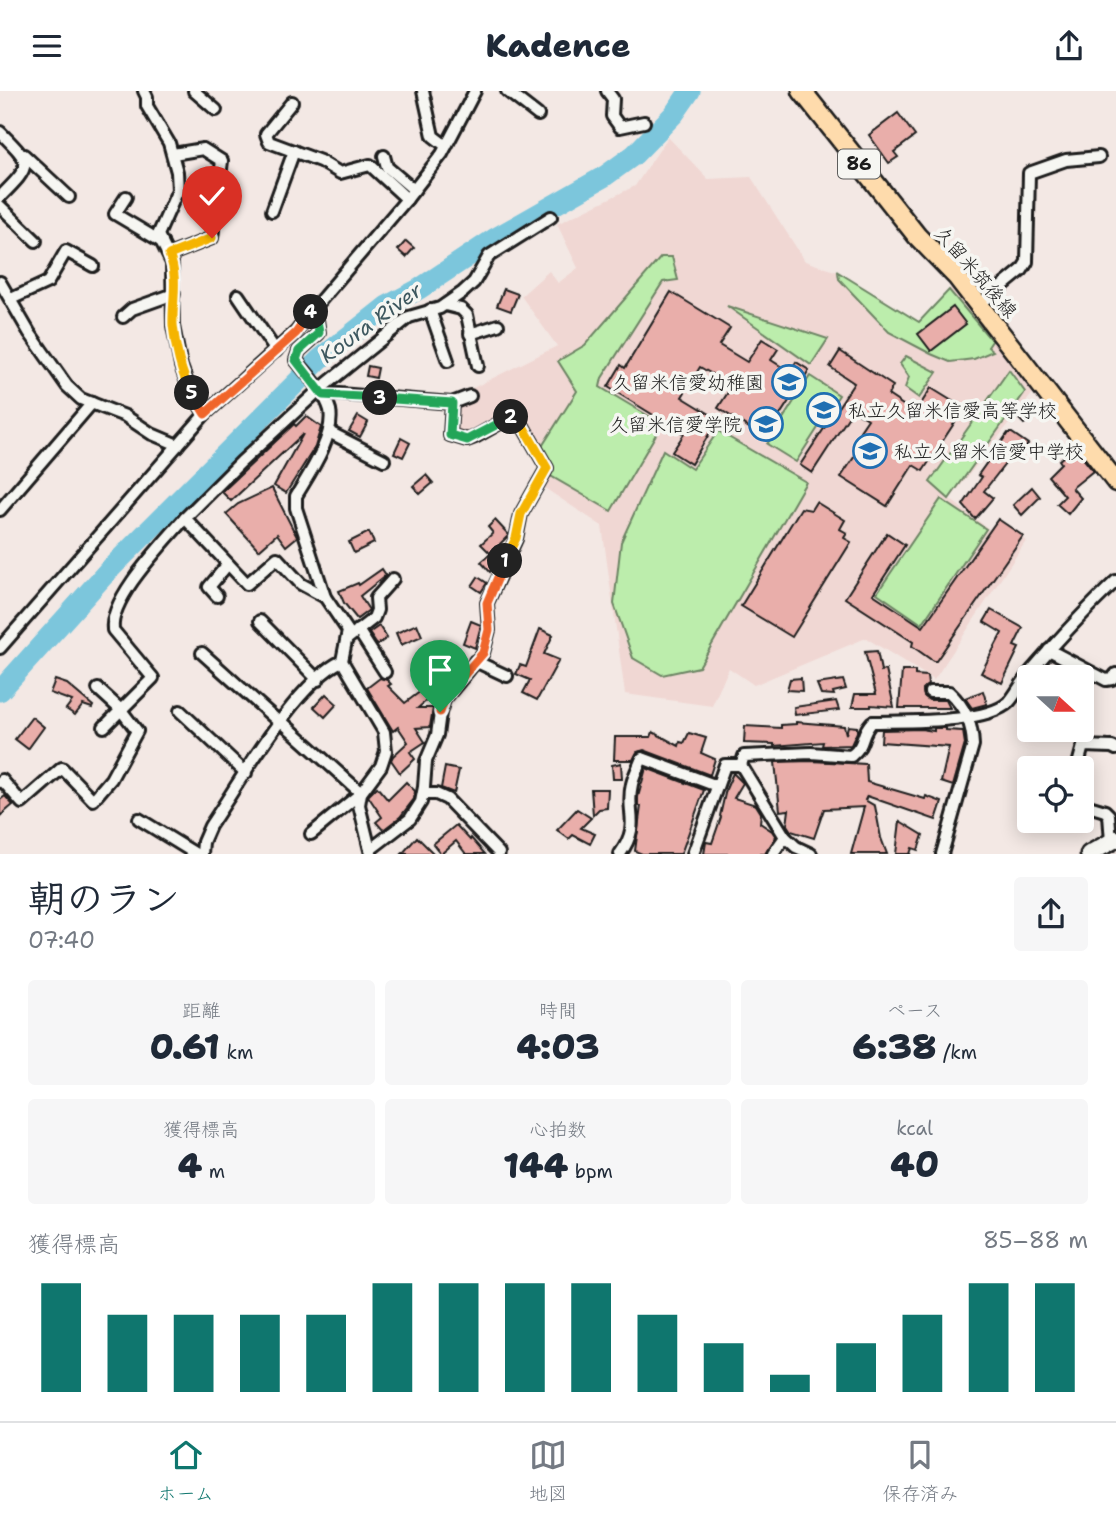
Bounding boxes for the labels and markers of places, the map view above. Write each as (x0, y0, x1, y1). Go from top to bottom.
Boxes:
pin (182, 166, 242, 238)
pin: 4 (294, 295, 328, 329)
school or university icon: 久留米信愛幼稚園 (770, 363, 808, 401)
place label: 久留米信愛幼稚園 (612, 370, 764, 395)
pin: 5 (174, 375, 210, 411)
pin: 3 (362, 381, 398, 415)
school or university icon: 私立久留米信愛高等学校 (805, 391, 843, 429)
place label: 私立久留米信愛高等学校 (848, 398, 1057, 423)
pin: 2 (494, 399, 528, 435)
school or university icon: 久留米信愛学院 (747, 405, 785, 443)
place label: 久留米信愛学院 (609, 412, 742, 437)
school or university icon: 私立久留米信愛中学校 (851, 432, 889, 470)
place label: 私立久留米信愛中学校 (894, 439, 1084, 464)
pin: 1 (488, 543, 522, 579)
pin (410, 640, 470, 712)

